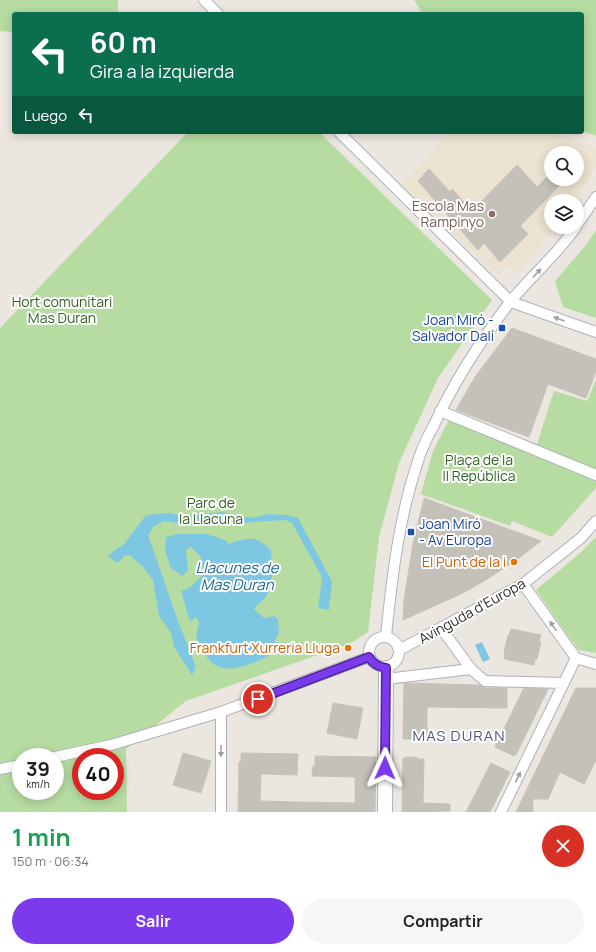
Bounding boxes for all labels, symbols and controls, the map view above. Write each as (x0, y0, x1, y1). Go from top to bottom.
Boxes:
text: 60 m (90, 23, 157, 61)
icon: left (24, 28, 76, 80)
text: Gira a la izquierda (90, 59, 234, 83)
icon: left (75, 104, 97, 126)
text: Luego (24, 105, 67, 126)
map controls (544, 146, 584, 234)
button: search (544, 146, 584, 186)
button: layers (544, 194, 584, 234)
place label: Escola Mas Rampinyo (412, 196, 484, 231)
marker: Escola Mas Rampinyo (487, 209, 497, 219)
one-way arrow (532, 268, 542, 278)
park label: Hort comunitari Mas Duran (12, 292, 112, 327)
place label: Joan Miró - Salvador Dalí (412, 310, 494, 345)
one-way arrow (553, 316, 565, 322)
marker: Joan Miró - Salvador Dalí (497, 323, 507, 333)
park label: Plaça de la II República (442, 450, 516, 485)
park label: Parc de la Llacuna (179, 493, 243, 528)
place label: Joan Miró - Av Europa (419, 514, 491, 549)
marker: Joan Miró - Av Europa (406, 527, 416, 537)
place label: El Punt de la i (422, 552, 506, 571)
water label: Llacunes de Mas Duran (196, 557, 280, 595)
marker: El Punt de la i (509, 557, 519, 567)
street label: Avinguda d'Europa (415, 573, 529, 648)
one-way arrow (549, 621, 557, 632)
place label: Frankfurt Xurreria Lluga (190, 638, 340, 657)
marker: Frankfurt Xurreria Lluga (343, 643, 353, 653)
pin (241, 682, 275, 716)
icon: arrive (247, 688, 269, 710)
district label: MAS DURAN (413, 725, 505, 746)
one-way arrow (218, 745, 224, 758)
position arrow (364, 747, 406, 789)
speed limit sign: 40 (72, 748, 124, 800)
text: 39 (26, 755, 50, 782)
one-way arrow (515, 771, 521, 783)
text: km/h (26, 777, 50, 791)
text: 1 min (12, 820, 71, 853)
button: close (542, 825, 584, 867)
text: 150 m · 06:34 (12, 852, 89, 870)
button: Salir (12, 898, 294, 944)
button: Compartir (302, 898, 584, 944)

